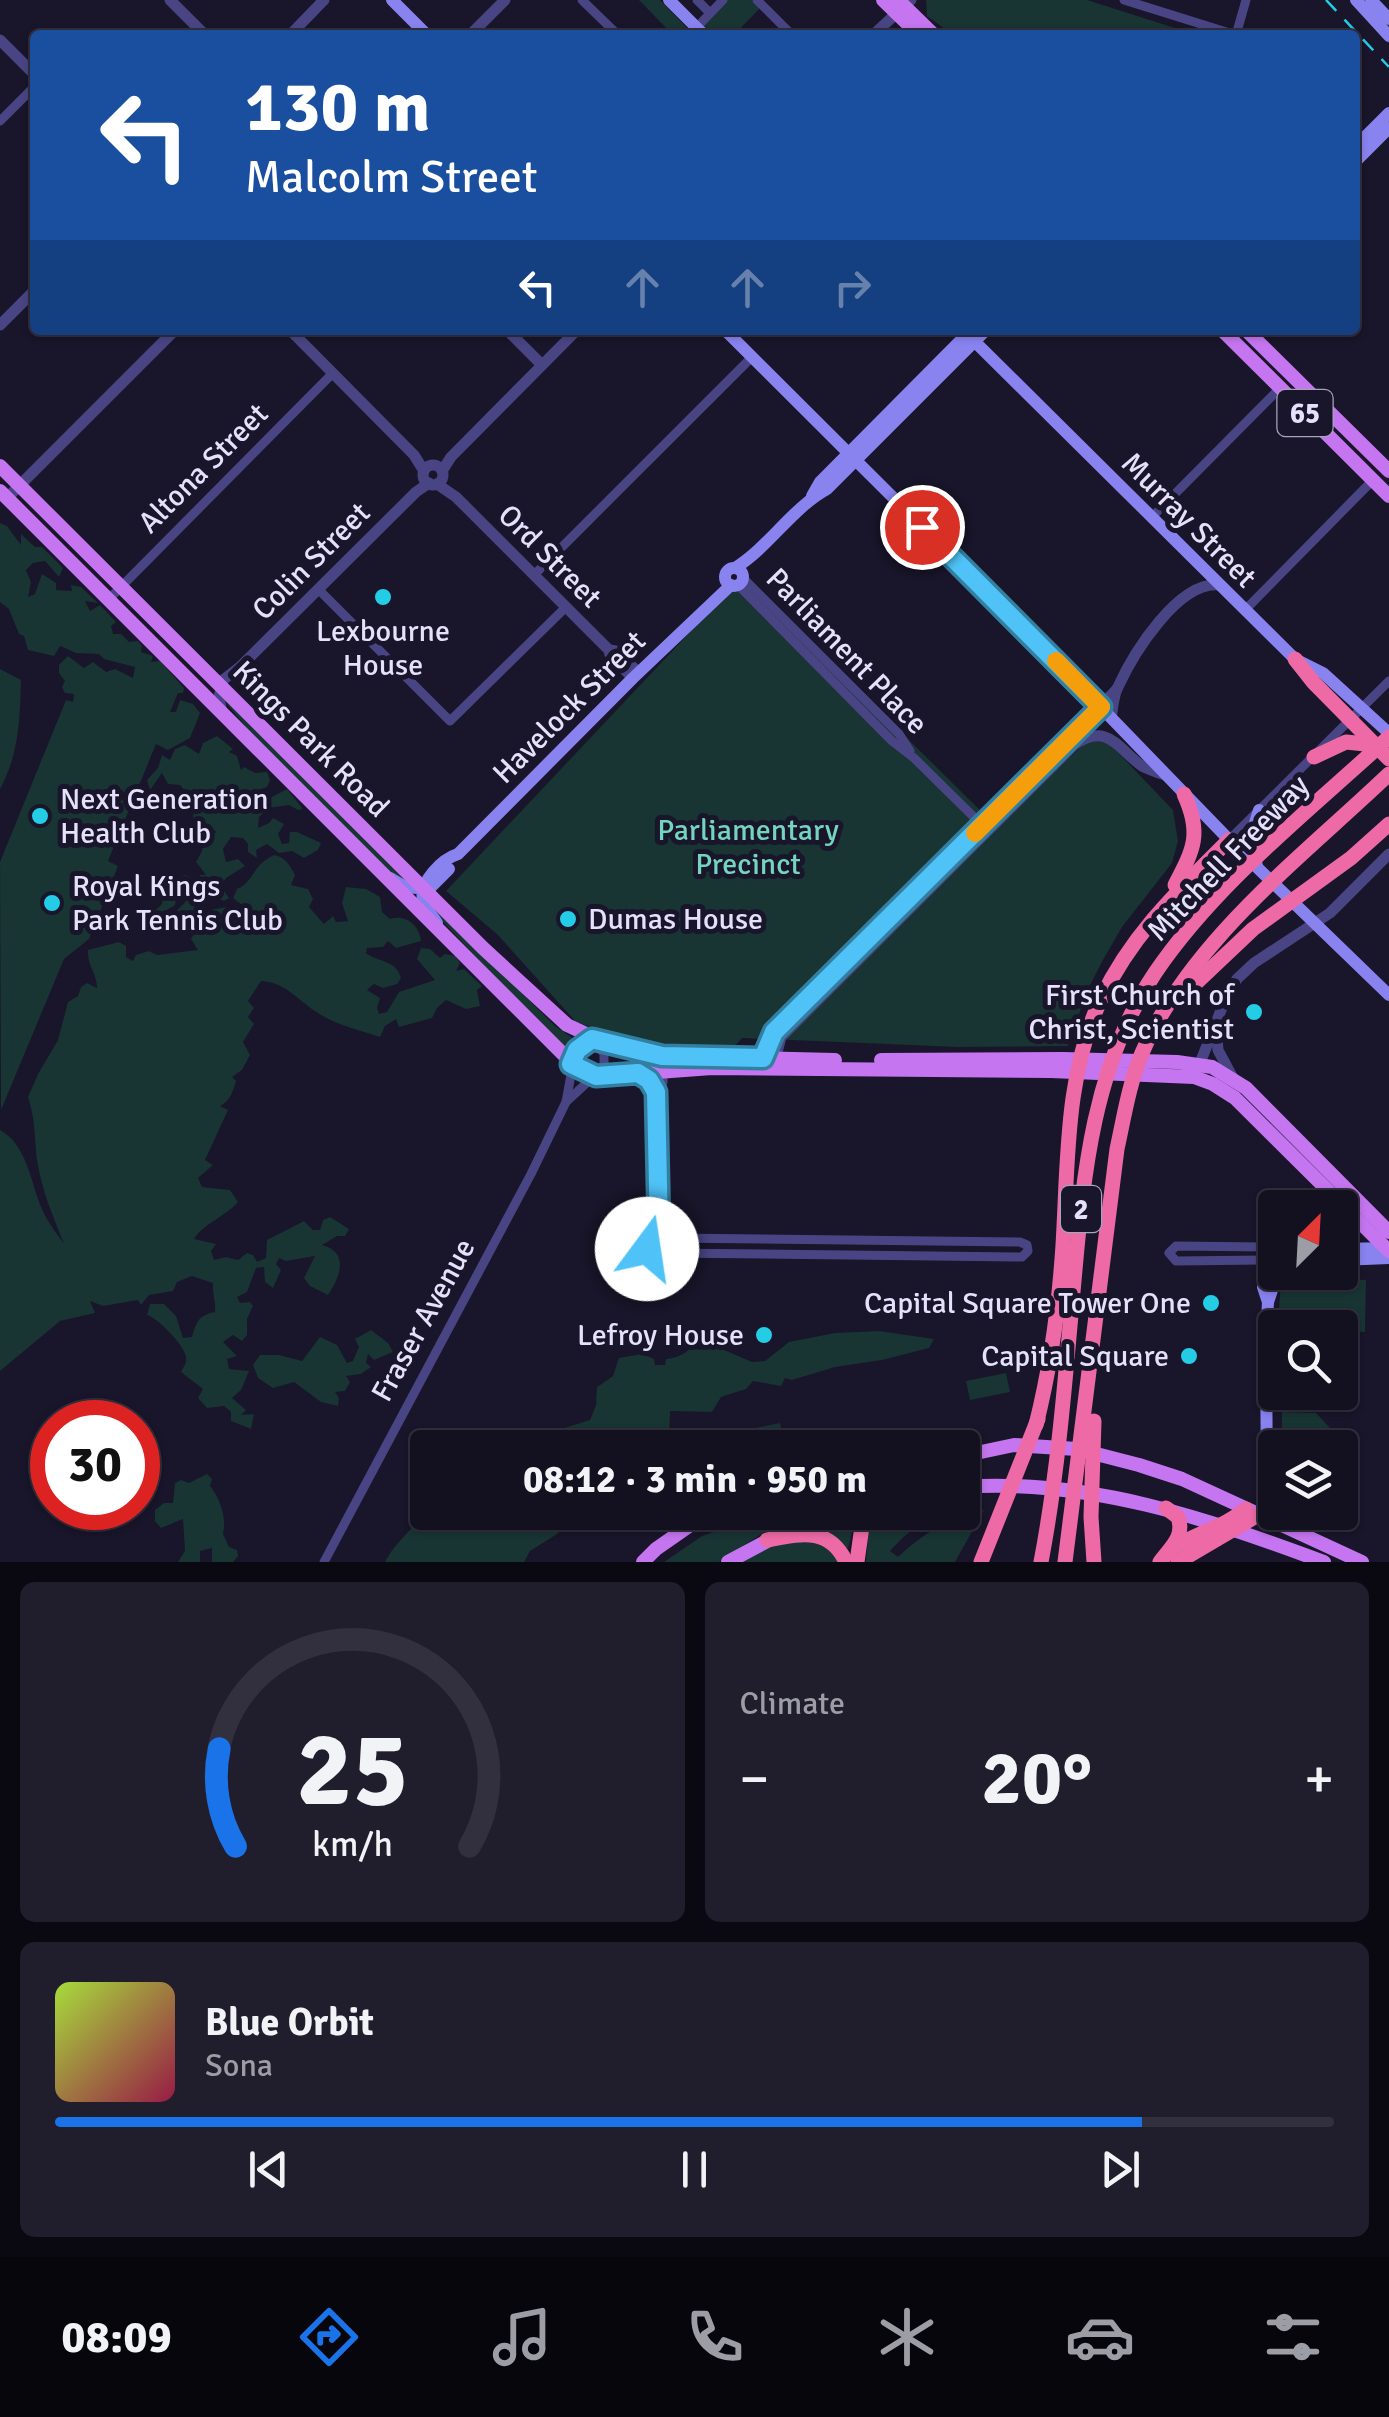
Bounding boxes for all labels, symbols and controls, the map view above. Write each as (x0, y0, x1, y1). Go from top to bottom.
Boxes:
text: 130 m (245, 64, 430, 150)
icon: left (80, 70, 210, 200)
text: Malcolm Street (245, 150, 537, 205)
icon: left (510, 260, 565, 315)
icon: ahead (615, 260, 670, 315)
icon: ahead (720, 260, 775, 315)
icon: right (825, 260, 880, 315)
road number: 65 (1278, 390, 1332, 436)
street label: Altona Street (131, 396, 276, 541)
street label: Murray Street (1113, 445, 1264, 596)
pin (880, 485, 965, 570)
street label: Colin Street (245, 495, 378, 628)
street label: Ord Street (490, 497, 609, 616)
icon: arrive (895, 500, 950, 555)
street label: Parliament Place (758, 560, 935, 742)
marker: Lexbourne House (372, 586, 394, 608)
place label: Lexbourne House (316, 613, 450, 684)
street label: Havelock Street (485, 623, 654, 792)
street label: Kings Park Road (225, 653, 397, 825)
street label: Mitchell Freeway (1140, 767, 1317, 949)
place label: Next Generation Health Club (60, 781, 269, 852)
marker: Next Generation Health Club (29, 805, 51, 827)
park label: Parliamentary Precinct (657, 812, 839, 883)
place label: Royal Kings Park Tennis Club (72, 868, 283, 939)
marker: Royal Kings Park Tennis Club (41, 892, 63, 914)
place label: Dumas House (588, 901, 763, 938)
marker: Dumas House (557, 908, 579, 930)
place label: First Church of Christ, Scientist (1028, 977, 1236, 1048)
marker: First Church of Christ, Scientist (1243, 1001, 1265, 1023)
road number: 2 (1061, 1186, 1101, 1232)
north arrow (1258, 1190, 1358, 1290)
map controls (1258, 1190, 1358, 1530)
position arrow (595, 1197, 699, 1301)
street label: Fraser Avenue (363, 1232, 483, 1408)
place label: Capital Square Tower One (864, 1285, 1191, 1322)
marker: Capital Square Tower One (1200, 1292, 1222, 1314)
button: search (1258, 1310, 1358, 1410)
place label: Lefroy House (577, 1317, 744, 1354)
marker: Lefroy House (753, 1324, 775, 1346)
place label: Capital Square (981, 1338, 1169, 1375)
marker: Capital Square (1178, 1345, 1200, 1367)
speed limit sign: 30 (30, 1400, 160, 1530)
button: layers (1258, 1430, 1358, 1530)
text: 08:12 · 3 min · 950 m (523, 1456, 867, 1503)
text: Climate (740, 1684, 845, 1723)
text: 25 (296, 1706, 408, 1834)
text: 20° (981, 1732, 1092, 1825)
text: − (740, 1745, 769, 1813)
text: + (1304, 1745, 1334, 1813)
text: km/h (312, 1822, 393, 1866)
text: Blue Orbit (205, 1999, 374, 2046)
text: Sona (205, 2046, 273, 2085)
icon: previous (241, 2142, 296, 2197)
icon: pause (667, 2142, 722, 2197)
icon: next (1093, 2142, 1148, 2197)
icon: directions (294, 2302, 364, 2372)
icon: music (487, 2302, 557, 2372)
icon: phone (680, 2302, 750, 2372)
icon: climate (872, 2302, 942, 2372)
icon: car (1065, 2302, 1135, 2372)
icon: filters (1258, 2302, 1328, 2372)
text: 08:09 (61, 2310, 172, 2365)

